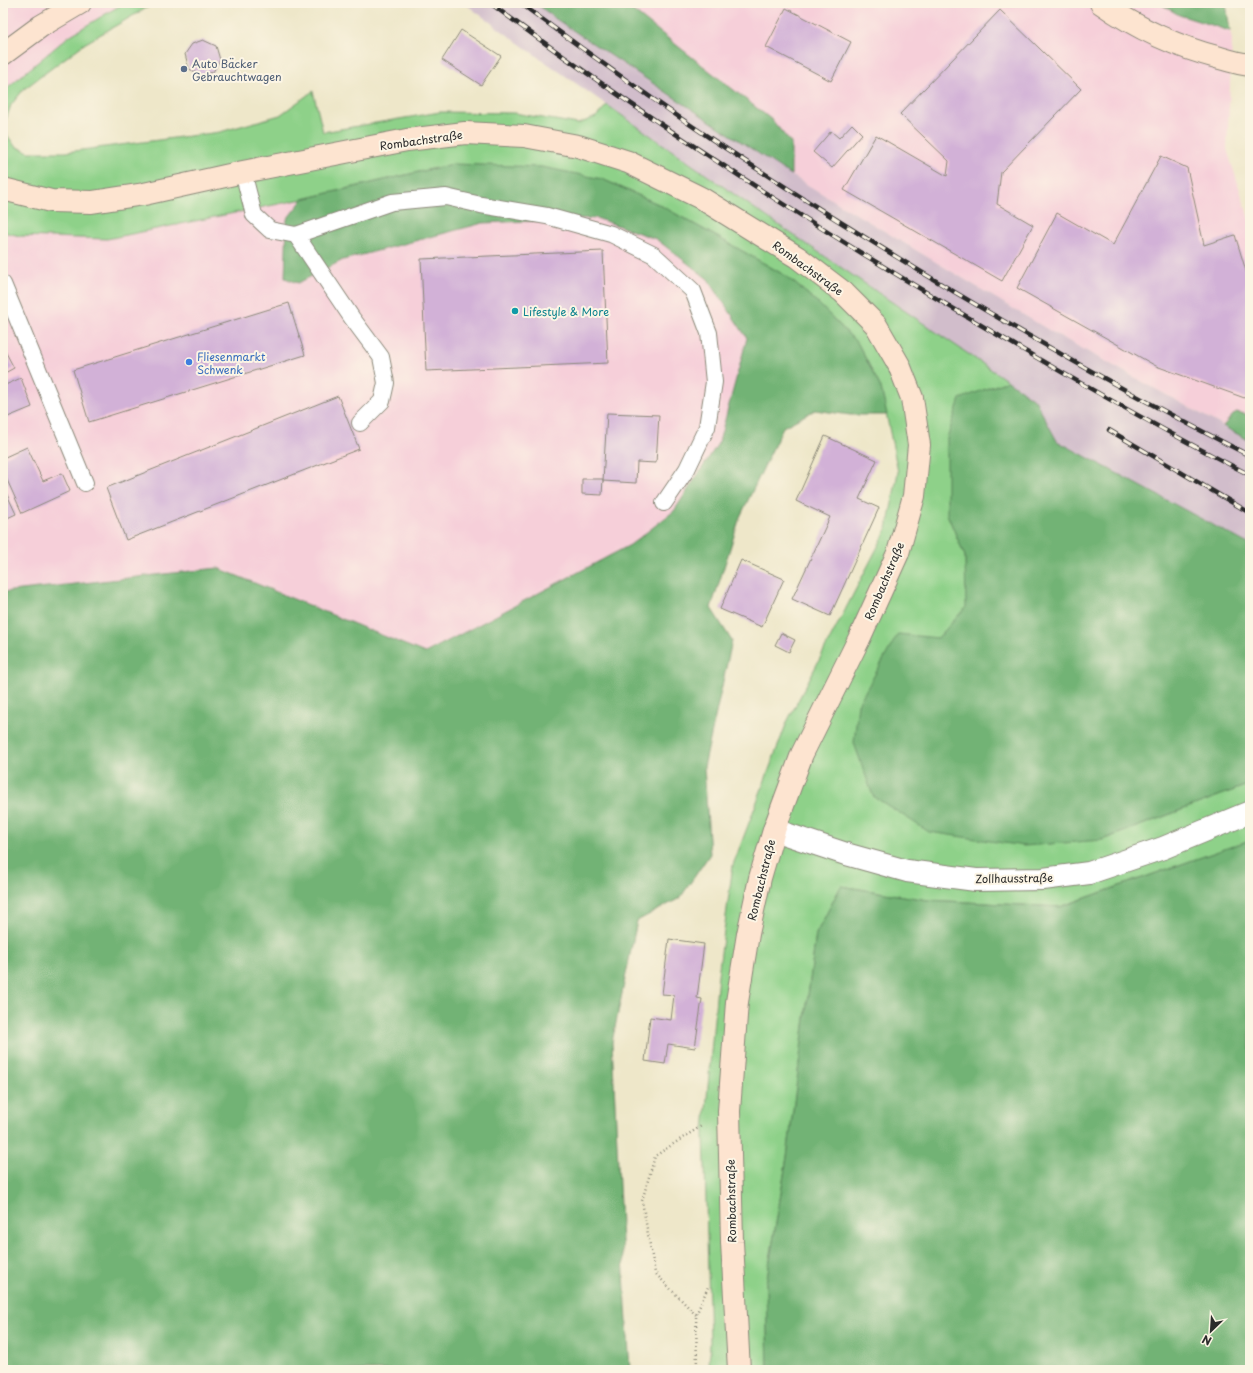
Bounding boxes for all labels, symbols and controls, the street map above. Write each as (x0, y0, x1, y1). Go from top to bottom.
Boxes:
place label: Auto Bäcker Gebrauchtwagen (192, 55, 282, 85)
marker: Auto Bäcker Gebrauchtwagen (179, 64, 189, 74)
street label: Rombachstraße (378, 126, 464, 154)
street label: Rombachstraße (769, 237, 847, 300)
place label: Lifestyle & More (523, 303, 609, 320)
marker: Lifestyle & More (510, 306, 520, 316)
place label: Fliesenmarkt Schwenk (197, 348, 266, 378)
marker: Fliesenmarkt Schwenk (184, 357, 194, 367)
street label: Rombachstraße (860, 539, 908, 623)
street label: Rombachstraße (743, 837, 779, 923)
street label: Zollhausstraße (975, 869, 1053, 887)
street label: Rombachstraße (722, 1159, 740, 1243)
north arrow (1191, 1311, 1231, 1351)
text: N (1199, 1331, 1214, 1350)

